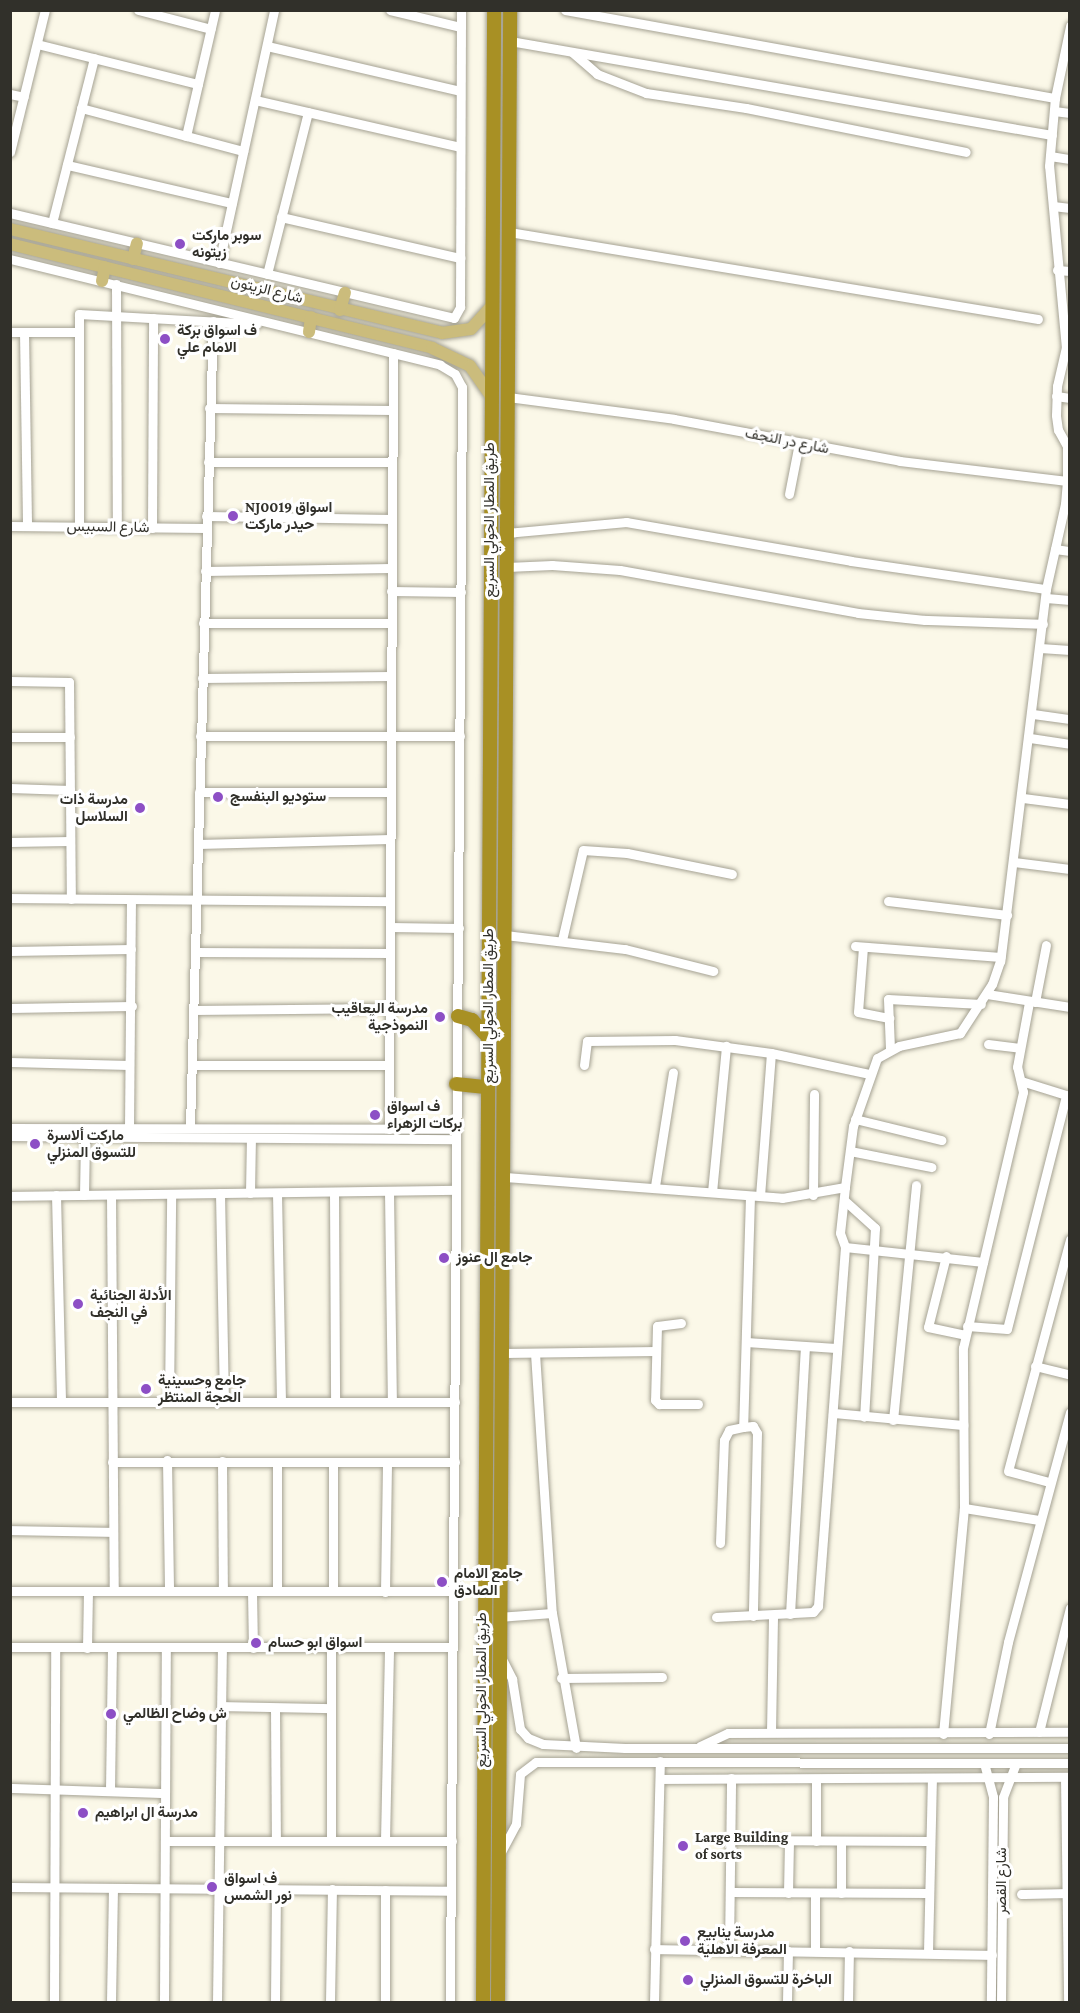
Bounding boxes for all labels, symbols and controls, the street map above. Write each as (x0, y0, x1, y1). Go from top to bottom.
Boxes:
place label: سوبر ماركت زيتونه (192, 226, 261, 261)
marker: سوبر ماركت زيتونه (173, 237, 187, 251)
street label: شارع الزيتون (229, 272, 305, 308)
place label: ف اسواق بركة الامام علي (177, 321, 257, 356)
marker: ف اسواق بركة الامام علي (158, 332, 172, 346)
street label: شارع در النجف (744, 424, 830, 458)
street label: طريق المطار الحولي السريع (481, 442, 499, 598)
place label: NJ0019 اسواق حيدر ماركت (245, 498, 332, 533)
marker: NJ0019 اسواق حيدر ماركت (226, 509, 240, 523)
street label: شارع السبيس (67, 517, 149, 537)
place label: ستوديو البنفسج (230, 788, 326, 806)
place label: مدرسة ذات السلاسل (60, 790, 128, 825)
marker: ستوديو البنفسج (211, 790, 225, 804)
marker: مدرسة ذات السلاسل (133, 801, 147, 815)
street label: طريق المطار الحولي السريع (480, 928, 498, 1084)
place label: مدرسة اليعاقيب النموذجية (332, 999, 428, 1034)
marker: مدرسة اليعاقيب النموذجية (433, 1010, 447, 1024)
place label: ف اسواق بركات الزهراء (387, 1097, 462, 1132)
marker: ف اسواق بركات الزهراء (368, 1108, 382, 1122)
place label: ماركت ألاسرة للتسوق المنزلي (47, 1126, 136, 1161)
marker: ماركت ألاسرة للتسوق المنزلي (28, 1137, 42, 1151)
place label: جامع ال عنوز (456, 1249, 532, 1267)
marker: جامع ال عنوز (437, 1251, 451, 1265)
place label: الأدلة الجنائية في النجف (90, 1286, 172, 1321)
marker: الأدلة الجنائية في النجف (71, 1297, 85, 1311)
place label: جامع وحسينية الحجة المنتظر (158, 1371, 246, 1406)
marker: جامع وحسينية الحجة المنتظر (139, 1382, 153, 1396)
place label: جامع الامام الصادق (454, 1564, 523, 1599)
marker: جامع الامام الصادق (435, 1575, 449, 1589)
street label: طريق المطار الحولي السريع (473, 1612, 491, 1768)
place label: اسواق ابو حسام (268, 1634, 362, 1652)
marker: اسواق ابو حسام (249, 1636, 263, 1650)
place label: ش وضاح الظالمي (123, 1705, 227, 1723)
marker: ش وضاح الظالمي (104, 1707, 118, 1721)
place label: مدرسة ال ابراهيم (95, 1804, 198, 1822)
marker: مدرسة ال ابراهيم (76, 1806, 90, 1820)
place label: Large Building of sorts (695, 1828, 788, 1863)
marker: Large Building of sorts (676, 1839, 690, 1853)
street label: شارع القصر (993, 1848, 1011, 1914)
place label: ف اسواق نور الشمس (224, 1869, 292, 1904)
marker: ف اسواق نور الشمس (205, 1880, 219, 1894)
place label: مدرسة ينابيع المعرفة الاهلية (697, 1923, 787, 1958)
marker: مدرسة ينابيع المعرفة الاهلية (678, 1934, 692, 1948)
place label: الباخرة للتسوق المنزلي (700, 1971, 832, 1989)
marker: الباخرة للتسوق المنزلي (681, 1973, 695, 1987)

